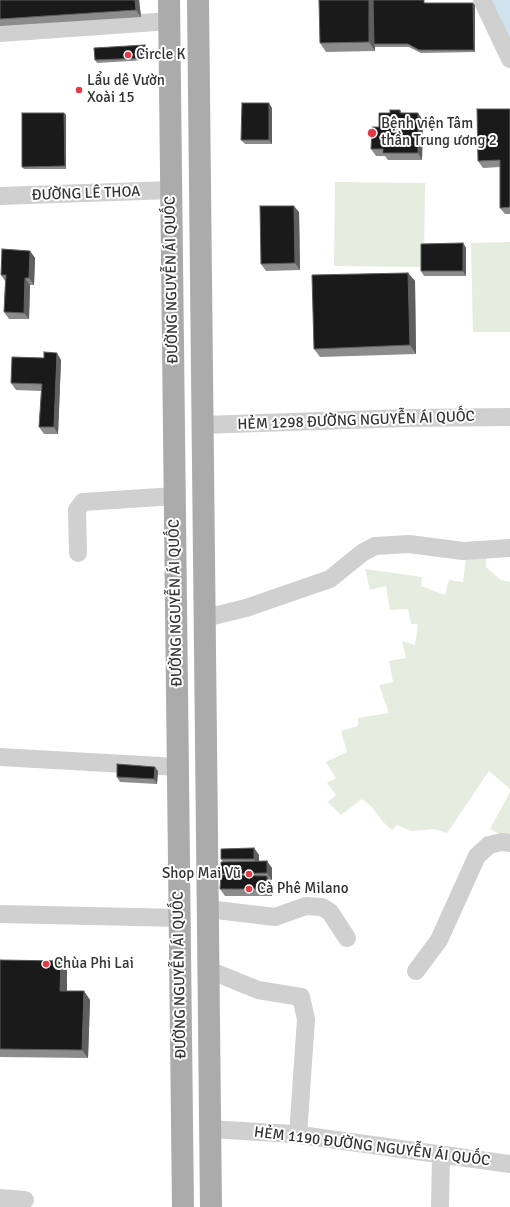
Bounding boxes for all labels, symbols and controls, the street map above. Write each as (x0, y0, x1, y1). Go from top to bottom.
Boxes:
place label: Circle K (136, 46, 185, 64)
marker: Circle K (123, 50, 133, 60)
place label: Lẩu dê Vườn Xoài 15 (87, 72, 165, 107)
marker: Lẩu dê Vườn Xoài 15 (74, 85, 84, 95)
place label: Bệnh viện Tâm thần Trung ương 2 (381, 115, 497, 150)
marker: Bệnh viện Tâm thần Trung ương 2 (366, 127, 378, 139)
street label: ĐƯỜNG LÊ THOA (31, 183, 141, 205)
street label: ĐƯỜNG NGUYỄN ÁI QUỐC (162, 196, 182, 364)
street label: HẺM 1298 ĐƯỜNG NGUYỄN ÁI QUỐC (237, 408, 475, 434)
street label: ĐƯỜNG NGUYỄN ÁI QUỐC (166, 519, 186, 687)
place label: Shop Mai Vũ (162, 865, 241, 883)
marker: Shop Mai Vũ (244, 869, 254, 879)
place label: Cà Phê Milano (257, 880, 349, 898)
marker: Cà Phê Milano (244, 884, 254, 894)
street label: ĐƯỜNG NGUYỄN ÁI QUỐC (170, 891, 190, 1059)
place label: Chùa Phi Lai (54, 955, 134, 973)
marker: Chùa Phi Lai (41, 959, 51, 969)
street label: HẺM 1190 ĐƯỜNG NGUYỄN ÁI QUỐC (253, 1124, 491, 1170)

